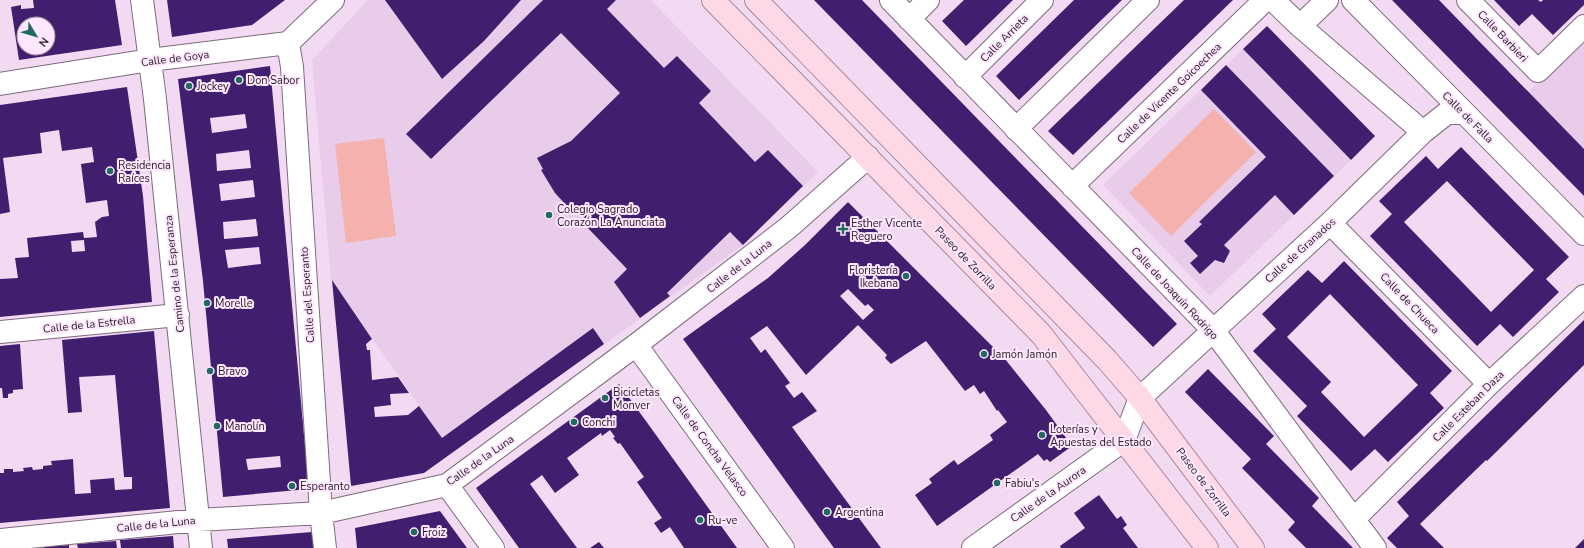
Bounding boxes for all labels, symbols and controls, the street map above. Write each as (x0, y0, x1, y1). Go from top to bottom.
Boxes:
street label: Calle Barbieri (1474, 7, 1531, 66)
street label: Calle Arrieta (977, 11, 1032, 66)
north arrow (16, 16, 56, 56)
text: N (35, 34, 52, 50)
street label: Calle de Vicente Goicoechea (1114, 39, 1225, 147)
street label: Calle de Goya (140, 47, 210, 70)
place label: Don Sabor (247, 73, 299, 88)
marker: Don Sabor (234, 75, 244, 85)
place label: Jockey (196, 79, 229, 94)
marker: Jockey (184, 81, 194, 91)
street label: Calle de Falla (1439, 88, 1497, 147)
place label: Residencia Raíces (118, 158, 171, 186)
marker: Residencia Raíces (105, 166, 115, 176)
place label: Colegio Sagrado Corazón La Anunciata (557, 202, 665, 230)
marker: Colegio Sagrado Corazón La Anunciata (544, 210, 554, 220)
street label: Camino de la Esperanza (161, 214, 188, 333)
street label: Calle de Granados (1262, 214, 1339, 286)
place label: Esther Vicente Reguero (851, 216, 922, 244)
street label: Paseo de Zorrilla (931, 223, 1000, 293)
marker: Esther Vicente Reguero (838, 224, 848, 234)
street label: Calle de la Luna (703, 236, 775, 297)
street label: Calle de Joaquín Rodrigo (1128, 244, 1222, 343)
street label: Calle del Esperanto (297, 246, 318, 344)
place label: Floristería Ikebana (849, 263, 898, 291)
street label: Calle de Chueca (1377, 269, 1443, 337)
marker: Floristería Ikebana (901, 271, 911, 281)
place label: Morelle (215, 296, 253, 311)
marker: Morelle (202, 298, 212, 308)
street label: Calle de la Estrella (42, 312, 136, 337)
place label: Jamón Jamón (991, 347, 1057, 362)
marker: Jamón Jamón (979, 349, 989, 359)
place label: Bravo (218, 364, 247, 379)
marker: Bravo (205, 366, 215, 376)
street label: Calle Esteban Daza (1429, 367, 1508, 445)
place label: Bicicletas Monver (613, 385, 660, 413)
marker: Bicicletas Monver (600, 393, 610, 403)
street label: Calle de Concha Velasco (668, 393, 751, 500)
place label: Conchi (582, 415, 615, 430)
marker: Conchi (569, 417, 579, 427)
place label: Manolín (225, 419, 265, 434)
marker: Manolín (212, 421, 222, 431)
place label: Loterías y Apuestas del Estado (1050, 422, 1152, 450)
marker: Loterías y Apuestas del Estado (1037, 430, 1047, 440)
street label: Calle de la Luna (444, 431, 517, 489)
street label: Paseo de Zorrilla (1173, 445, 1235, 520)
street label: Calle de la Aurora (1007, 463, 1089, 526)
place label: Fabiu's (1005, 476, 1040, 491)
marker: Fabiu's (992, 478, 1002, 488)
place label: Esperanto (300, 479, 350, 494)
marker: Esperanto (287, 481, 297, 491)
place label: Argentina (835, 505, 884, 520)
marker: Argentina (822, 507, 832, 517)
street label: Calle de la Luna (116, 513, 196, 536)
place label: Ru-ve (708, 513, 738, 528)
marker: Ru-ve (695, 515, 705, 525)
place label: Froiz (422, 525, 446, 540)
marker: Froiz (409, 527, 419, 537)

